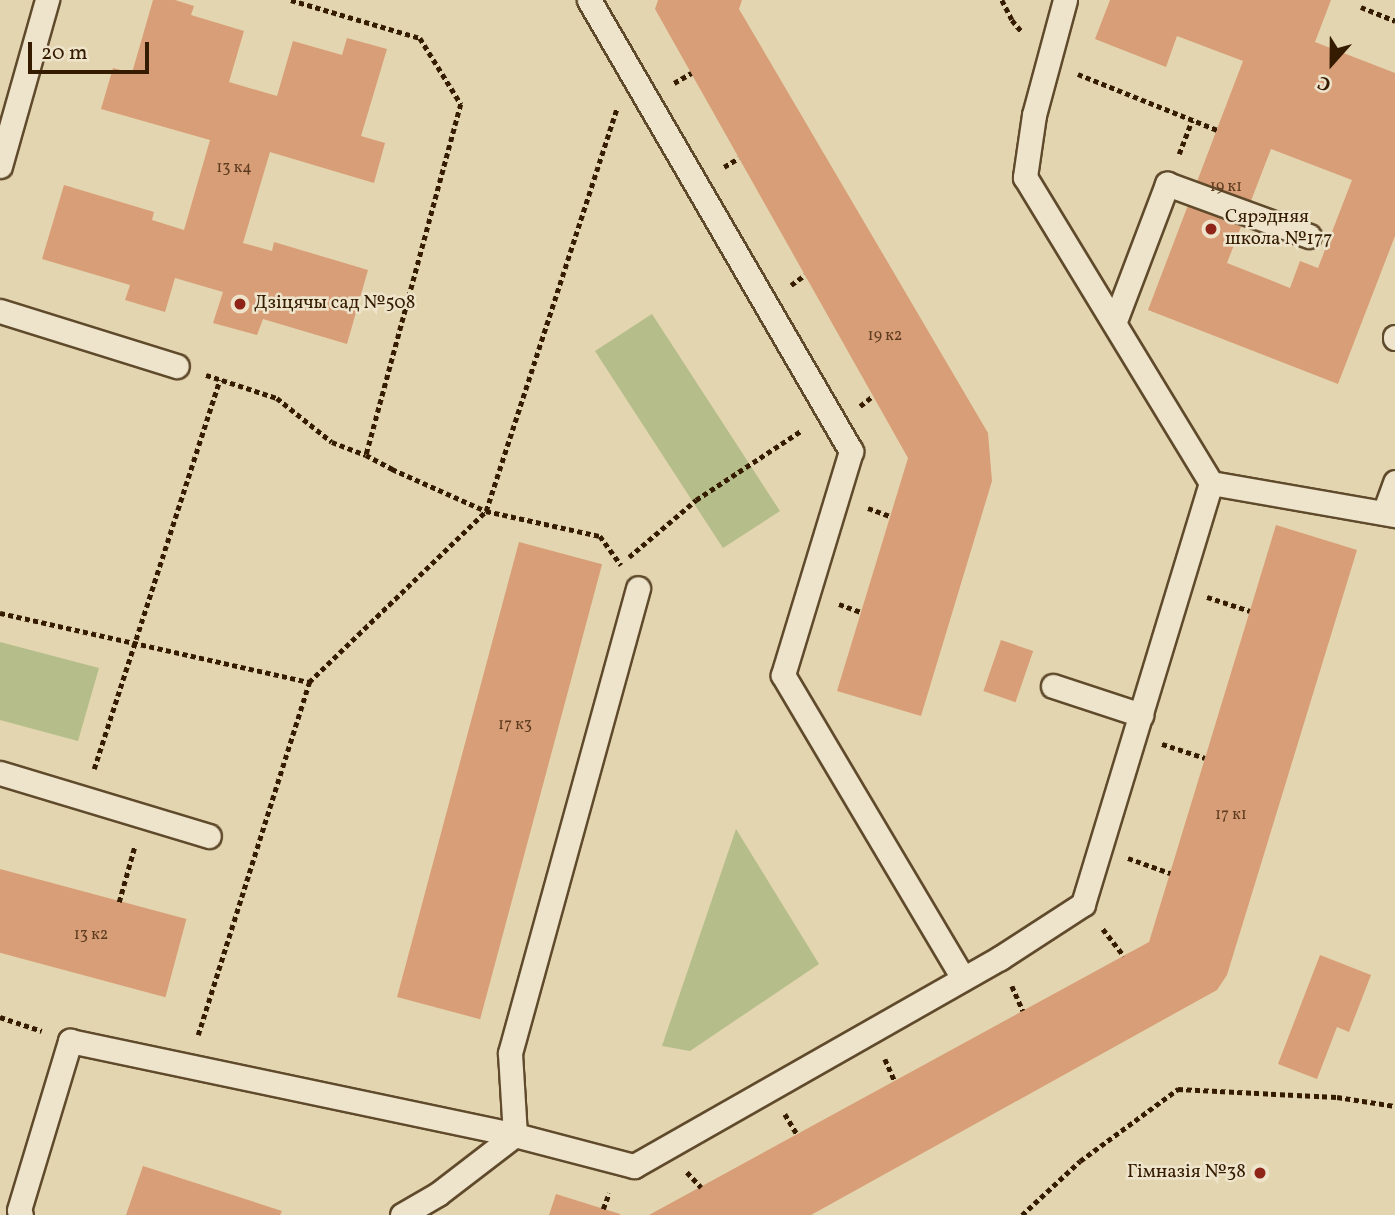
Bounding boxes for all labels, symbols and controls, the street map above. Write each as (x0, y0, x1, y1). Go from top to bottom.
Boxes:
scale bar (32, 28, 152, 72)
north arrow (1297, 28, 1367, 98)
text: 20 m (41, 39, 87, 68)
text: С (1314, 68, 1335, 97)
house number: 13 к4 (216, 158, 252, 178)
house number: 19 к1 (1210, 177, 1242, 197)
place label: Сярэдняя школа №177 (1225, 207, 1332, 251)
marker: Сярэдняя школа №177 (1203, 221, 1219, 237)
place label: Дзіцячы сад №508 (254, 293, 415, 315)
marker: Дзіцячы сад №508 (232, 296, 248, 312)
house number: 19 к2 (868, 326, 902, 346)
house number: 17 к3 (498, 715, 532, 735)
house number: 17 к1 (1215, 805, 1247, 825)
house number: 13 к2 (74, 925, 108, 945)
place label: Гімназія №38 (1127, 1162, 1246, 1184)
marker: Гімназія №38 (1252, 1165, 1268, 1181)

